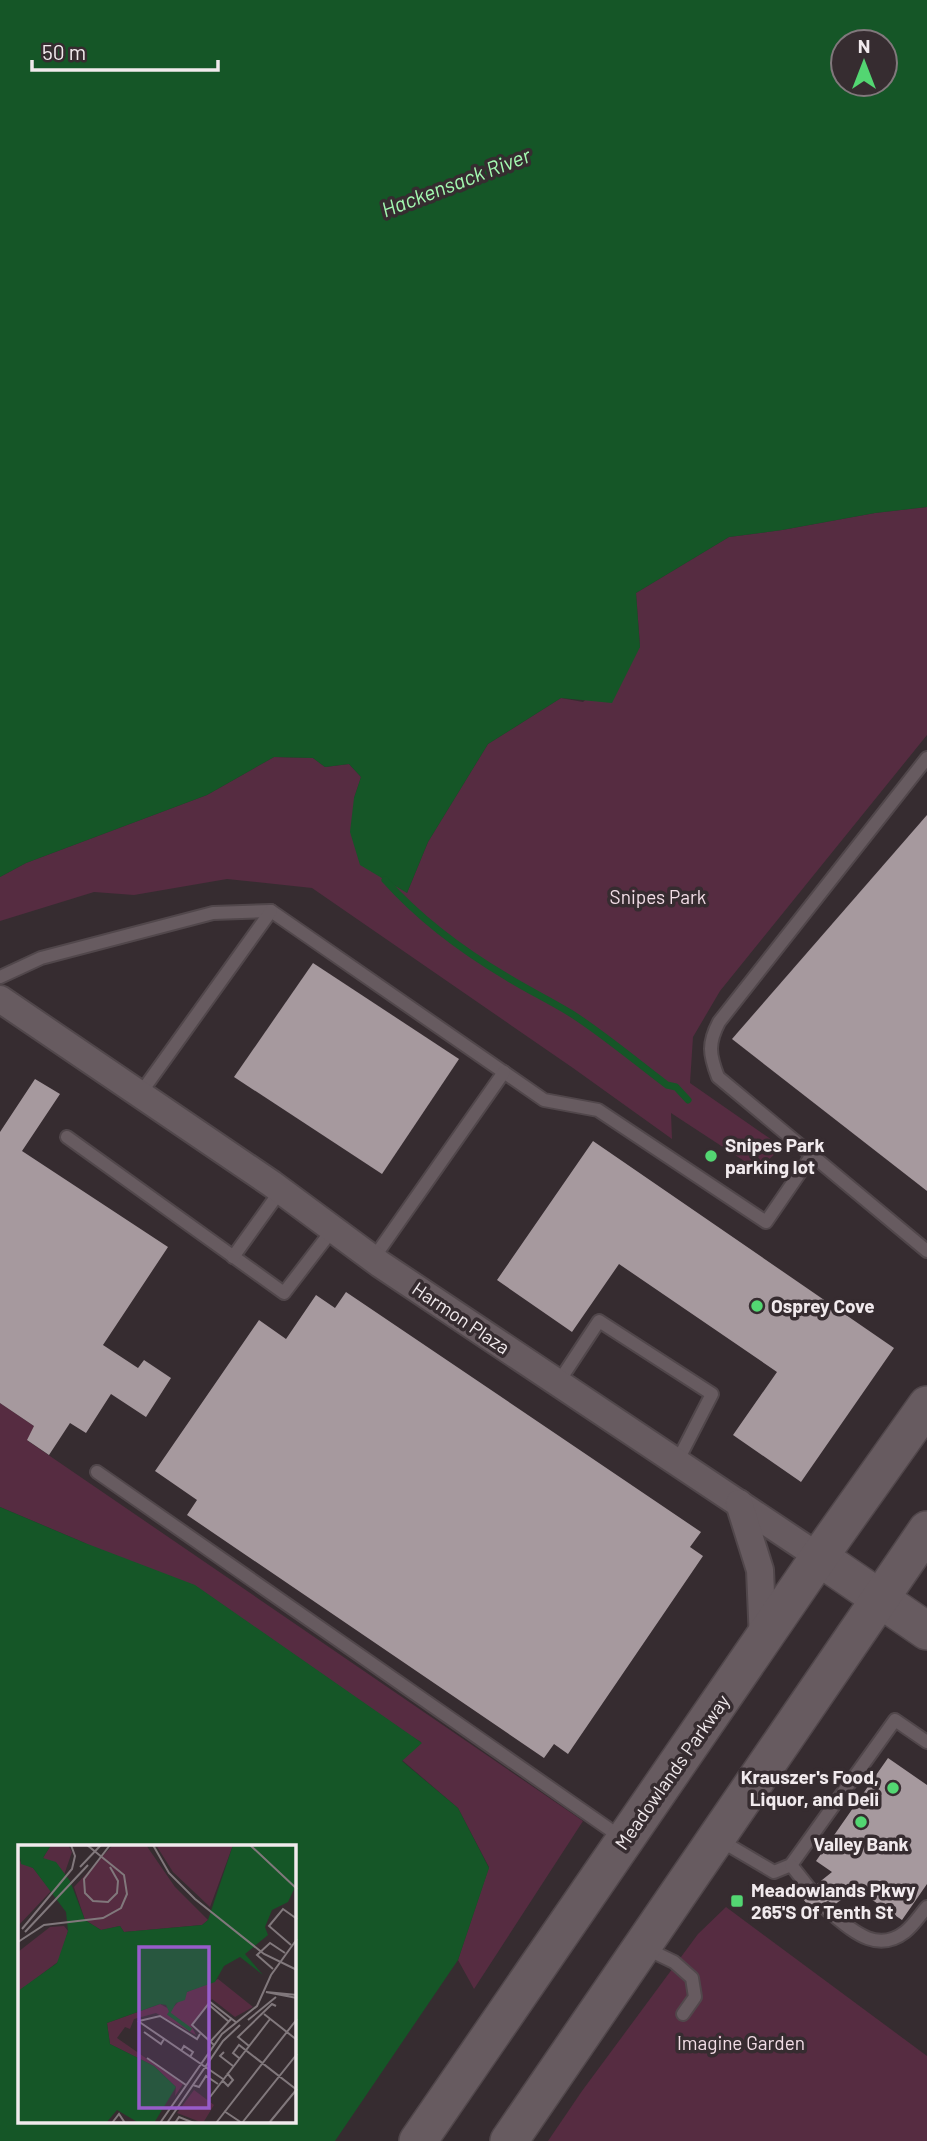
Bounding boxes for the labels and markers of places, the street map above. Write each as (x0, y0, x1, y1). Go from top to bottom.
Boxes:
place label: Snipes Park parking lot (725, 1133, 825, 1178)
marker: Snipes Park parking lot (703, 1148, 719, 1164)
place label: Osprey Cove (771, 1294, 875, 1317)
marker: Osprey Cove (749, 1298, 765, 1314)
place label: Krauszer's Food, Liquor, and Deli (741, 1765, 879, 1810)
marker: Krauszer's Food, Liquor, and Deli (885, 1780, 901, 1796)
marker: Valley Bank (853, 1814, 869, 1830)
place label: Valley Bank (813, 1832, 909, 1855)
place label: Meadowlands Pkwy 265'S Of Tenth St (751, 1878, 916, 1923)
marker: Meadowlands Pkwy 265'S Of Tenth St (729, 1893, 745, 1909)

